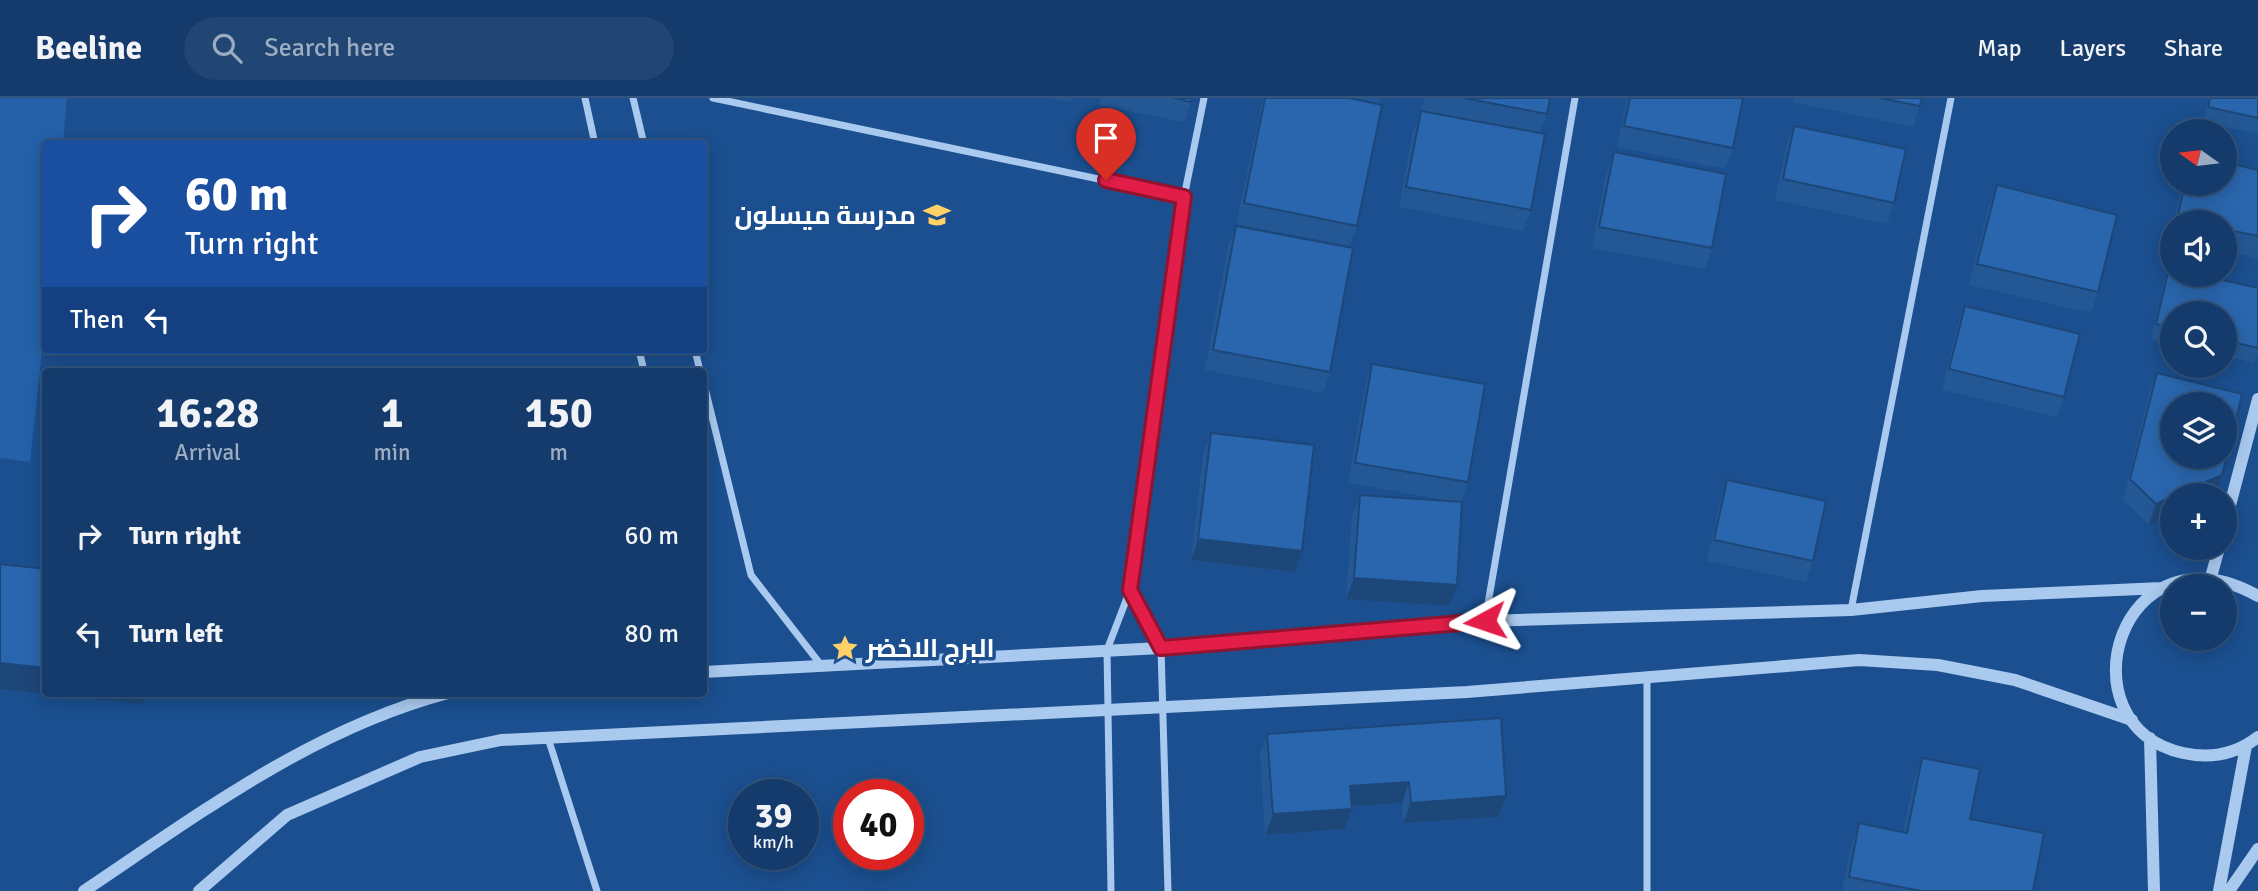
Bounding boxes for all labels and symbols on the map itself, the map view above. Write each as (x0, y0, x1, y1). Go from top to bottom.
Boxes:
pin (1076, 108, 1136, 180)
north arrow (2160, 119, 2236, 196)
place label: مدرسة ميسلون (735, 200, 916, 232)
school or university icon: مدرسة ميسلون (922, 200, 952, 230)
position arrow (1448, 584, 1522, 658)
place icon: البرج الاخضر (830, 633, 860, 663)
place label: البرج الاخضر (865, 633, 995, 665)
speed limit sign: 40 (833, 779, 924, 870)

